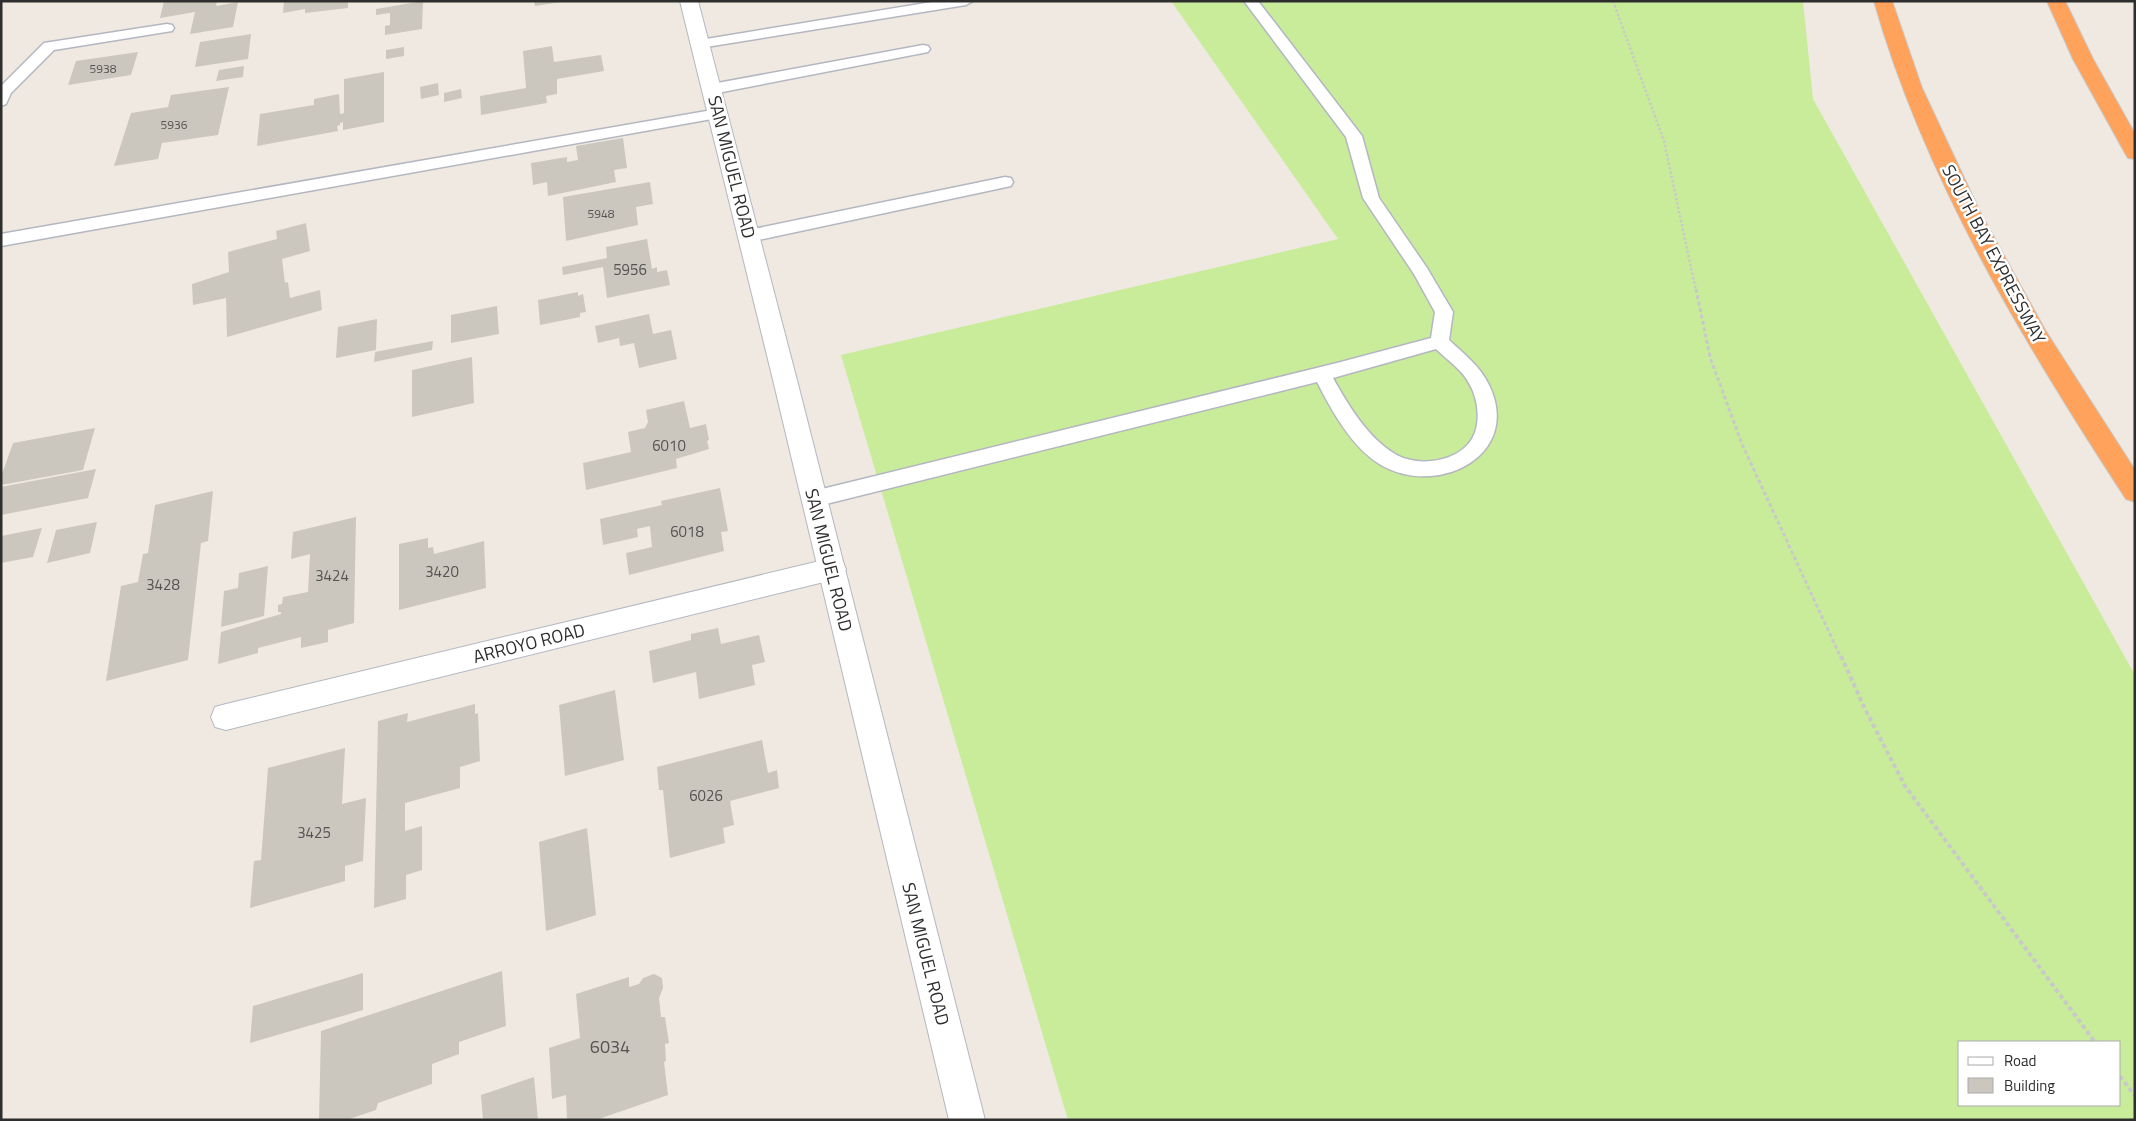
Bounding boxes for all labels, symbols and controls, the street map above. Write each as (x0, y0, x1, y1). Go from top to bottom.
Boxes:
house number: 5938 (90, 59, 117, 78)
street label: SAN MIGUEL ROAD (701, 93, 763, 241)
house number: 5936 (161, 115, 188, 134)
street label: SOUTH BAY EXPRESSWAY (1935, 160, 2053, 349)
house number: 5948 (588, 204, 615, 223)
house number: 5956 (613, 258, 647, 281)
house number: 6010 (652, 434, 686, 457)
street label: SAN MIGUEL ROAD (798, 486, 860, 634)
house number: 6018 (670, 520, 704, 543)
house number: 3420 (425, 560, 459, 583)
house number: 3424 (315, 564, 349, 587)
house number: 3428 (146, 573, 180, 596)
street label: ARROYO ROAD (470, 616, 588, 670)
house number: 6026 (689, 784, 723, 807)
house number: 3425 (297, 821, 331, 844)
street label: SAN MIGUEL ROAD (895, 880, 957, 1028)
house number: 6034 (590, 1033, 630, 1060)
legend (1958, 1041, 2121, 1106)
text: Road (2004, 1049, 2036, 1072)
text: Building (2004, 1074, 2055, 1097)

